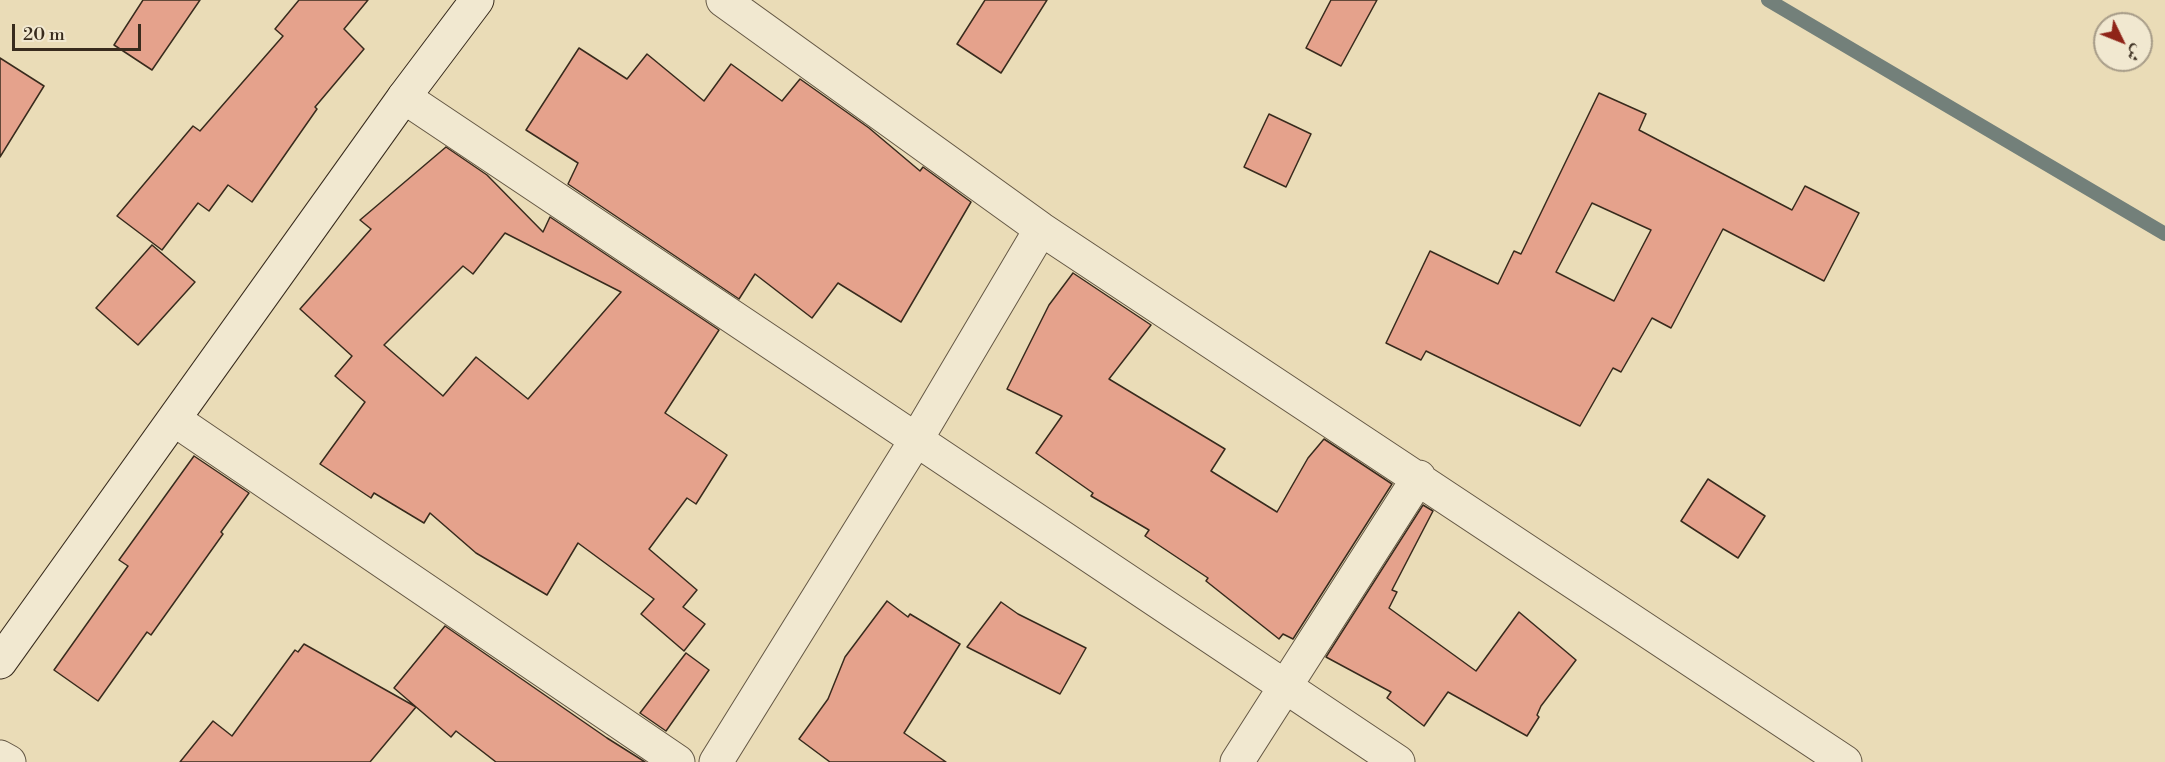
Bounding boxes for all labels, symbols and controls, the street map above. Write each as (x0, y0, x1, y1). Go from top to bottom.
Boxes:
scale bar (15, 12, 144, 50)
north arrow (2093, 12, 2153, 72)
text: 20 m (23, 23, 65, 46)
text: ش (2122, 40, 2147, 66)

